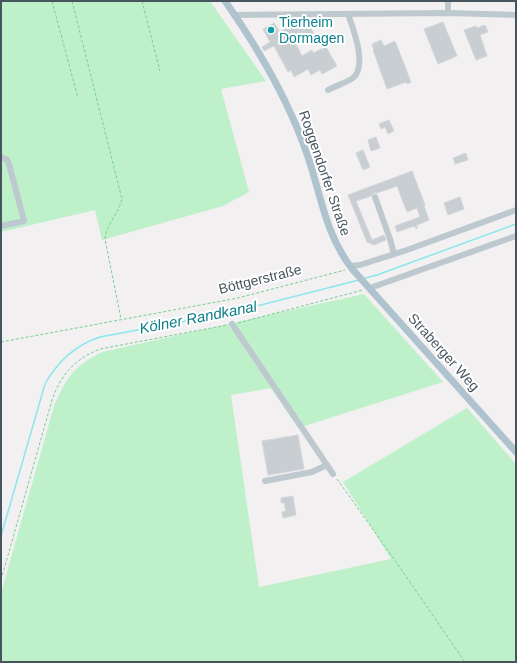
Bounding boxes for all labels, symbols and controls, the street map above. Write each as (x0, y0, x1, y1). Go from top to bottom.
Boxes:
place label: Tierheim Dormagen (279, 14, 344, 46)
marker: Tierheim Dormagen (266, 25, 276, 35)
street label: Roggendorfer Straße (296, 108, 354, 238)
street label: Böttgerstraße (217, 261, 303, 297)
water label: Kölner Randkanal (138, 297, 259, 337)
street label: Straberger Weg (405, 310, 483, 394)

